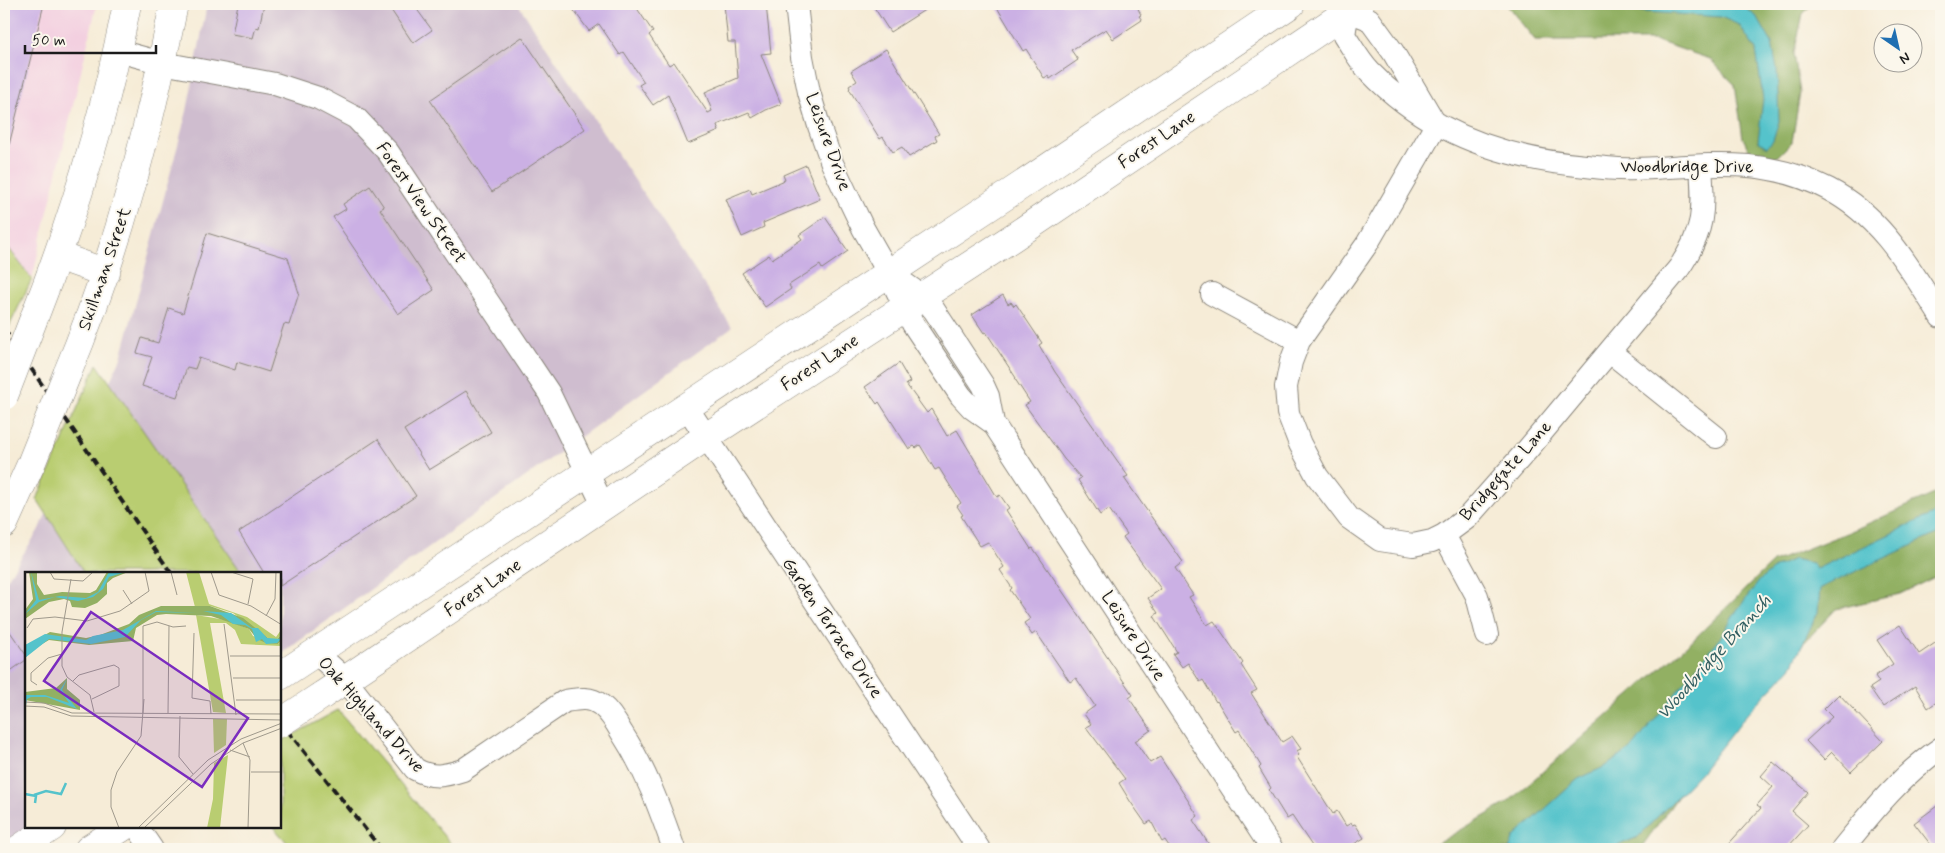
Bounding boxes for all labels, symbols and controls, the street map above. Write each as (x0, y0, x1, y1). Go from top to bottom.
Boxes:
scale bar (25, 22, 156, 54)
north arrow (1872, 22, 1922, 72)
text: 50 m (32, 31, 66, 51)
text: N (1896, 48, 1914, 68)
street label: Leisure Drive (799, 90, 857, 194)
street label: Forest Lane (1114, 105, 1200, 175)
street label: Forest View Street (370, 138, 472, 268)
street label: Woodbridge Drive (1621, 155, 1753, 180)
street label: Skillman Street (73, 204, 137, 334)
street label: Forest Lane (776, 329, 864, 397)
street label: Bridgegate Lane (1454, 416, 1559, 528)
street label: Forest Lane (440, 553, 526, 623)
street label: Garden Terrace Drive (776, 553, 888, 703)
inset map (25, 572, 281, 828)
street label: Leisure Drive (1095, 587, 1171, 686)
water label: Woodbridge Branch (1651, 589, 1779, 726)
street label: Oak Highland Drive (312, 652, 430, 779)

